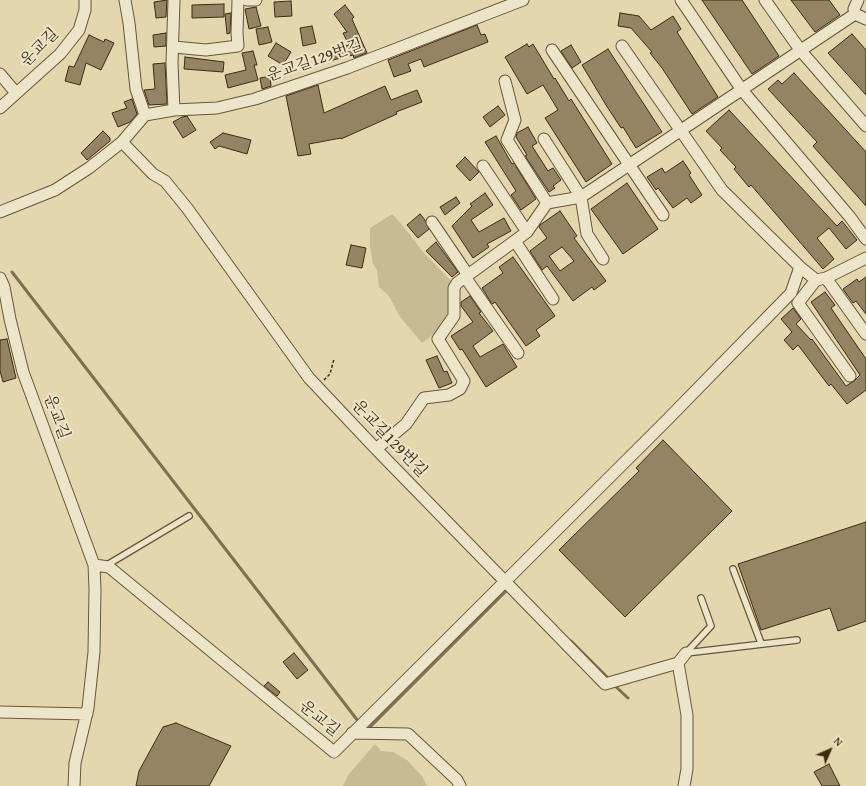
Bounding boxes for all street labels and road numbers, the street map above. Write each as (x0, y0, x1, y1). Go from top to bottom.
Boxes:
street label: 운교길 (17, 25, 63, 71)
street label: 운교길129번길 (264, 36, 366, 86)
street label: 운교길 (39, 392, 73, 442)
street label: 운교길129번길 (347, 396, 431, 482)
street label: 운교길 (295, 697, 343, 741)

